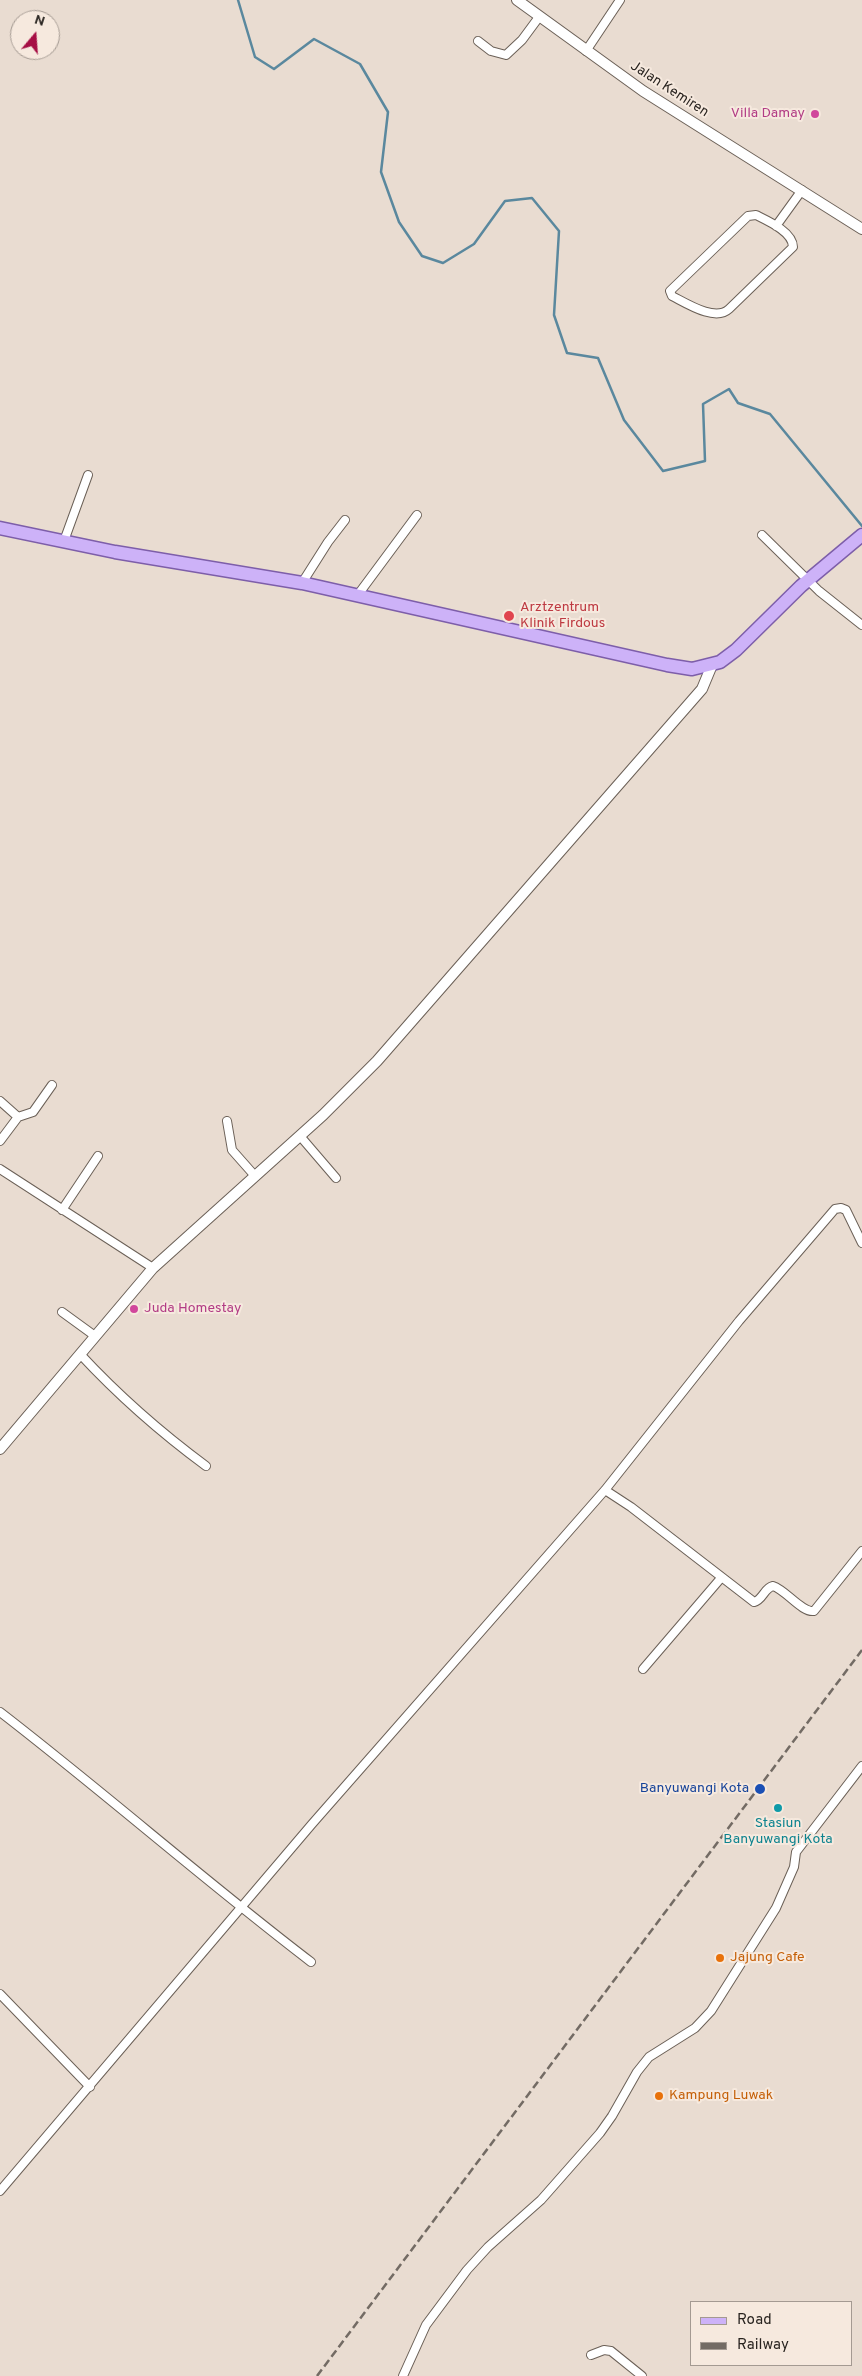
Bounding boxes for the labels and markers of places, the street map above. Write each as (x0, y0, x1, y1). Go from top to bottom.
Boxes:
place label: Villa Damay (731, 106, 805, 122)
marker: Villa Damay (809, 108, 821, 120)
place label: Arztzentrum Klinik Firdous (520, 600, 605, 632)
marker: Arztzentrum Klinik Firdous (502, 609, 516, 623)
place label: Juda Homestay (144, 1301, 241, 1317)
marker: Juda Homestay (128, 1303, 140, 1315)
place label: Banyuwangi Kota (640, 1781, 749, 1797)
marker: Banyuwangi Kota (753, 1782, 767, 1796)
marker: Stasiun Banyuwangi Kota (772, 1802, 784, 1814)
place label: Stasiun Banyuwangi Kota (723, 1816, 833, 1848)
place label: Jajung Cafe (730, 1950, 804, 1966)
marker: Jajung Cafe (714, 1952, 726, 1964)
place label: Kampung Luwak (669, 2088, 773, 2104)
marker: Kampung Luwak (653, 2090, 665, 2102)

